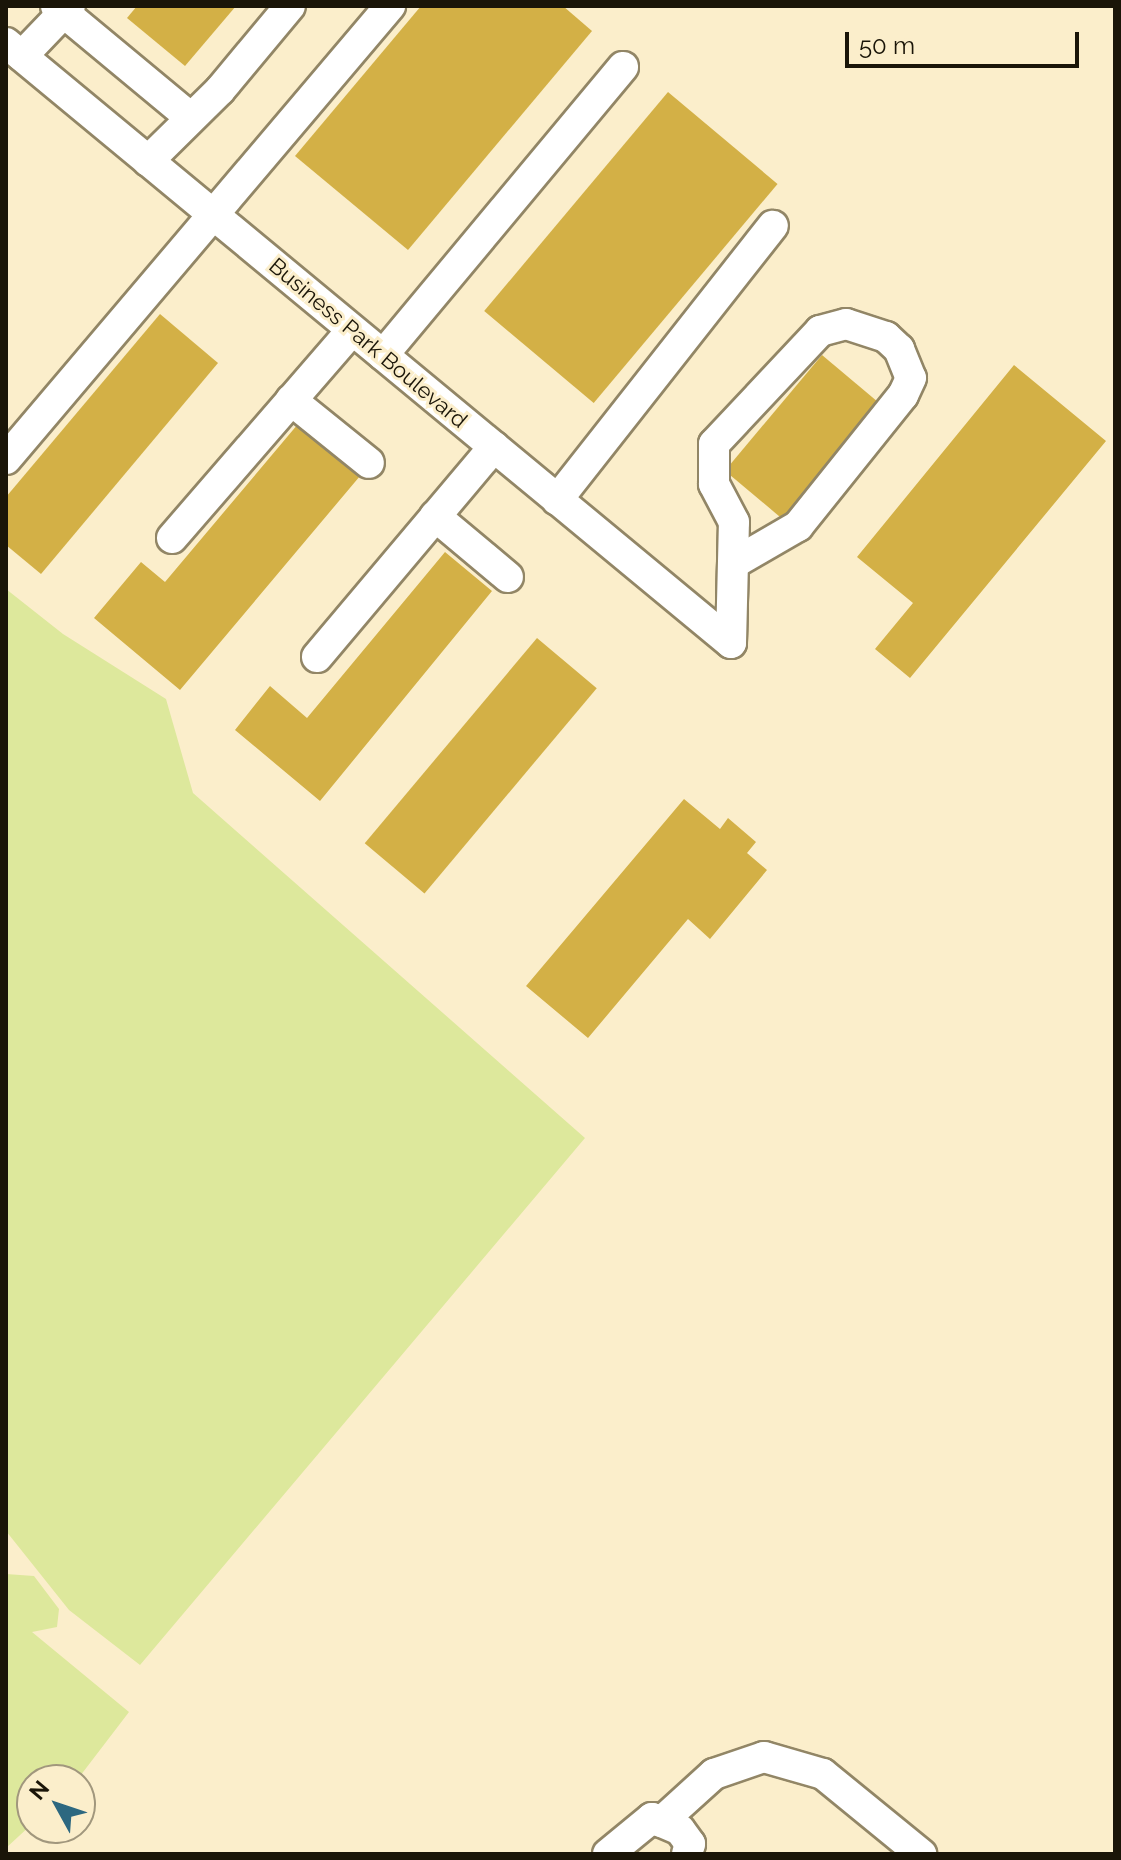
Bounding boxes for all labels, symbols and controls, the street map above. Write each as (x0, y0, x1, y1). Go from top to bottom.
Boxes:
scale bar (849, 16, 1083, 66)
text: 50 m (859, 31, 915, 60)
street label: Business Park Boulevard (264, 252, 472, 434)
north arrow (16, 1764, 96, 1844)
text: N (24, 1775, 54, 1805)

